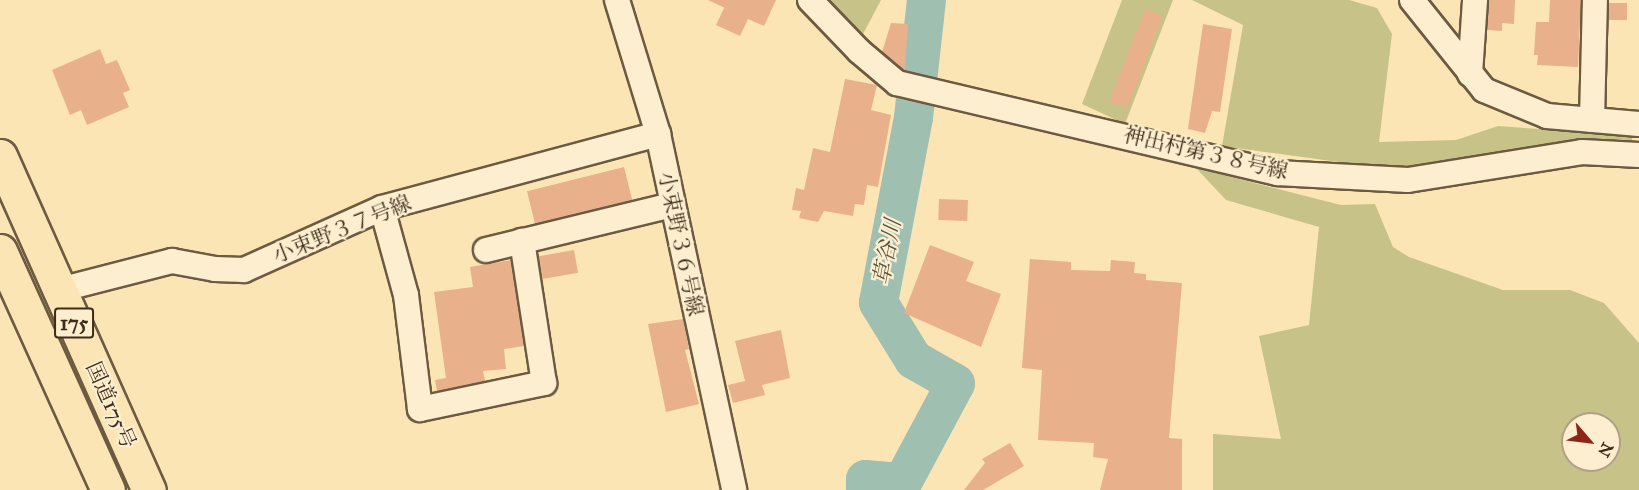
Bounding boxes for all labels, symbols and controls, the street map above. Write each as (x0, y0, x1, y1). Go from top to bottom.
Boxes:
street label: 神出村第３８号線 (1121, 122, 1291, 184)
street label: 小束野３６号線 (653, 169, 709, 319)
street label: 小束野３７号線 (269, 190, 415, 268)
water label: 草谷川 (868, 217, 906, 287)
road number: 175 (53, 306, 95, 340)
street label: 国道175号 (81, 358, 141, 452)
north arrow (1561, 412, 1621, 472)
text: N (1594, 439, 1617, 460)

